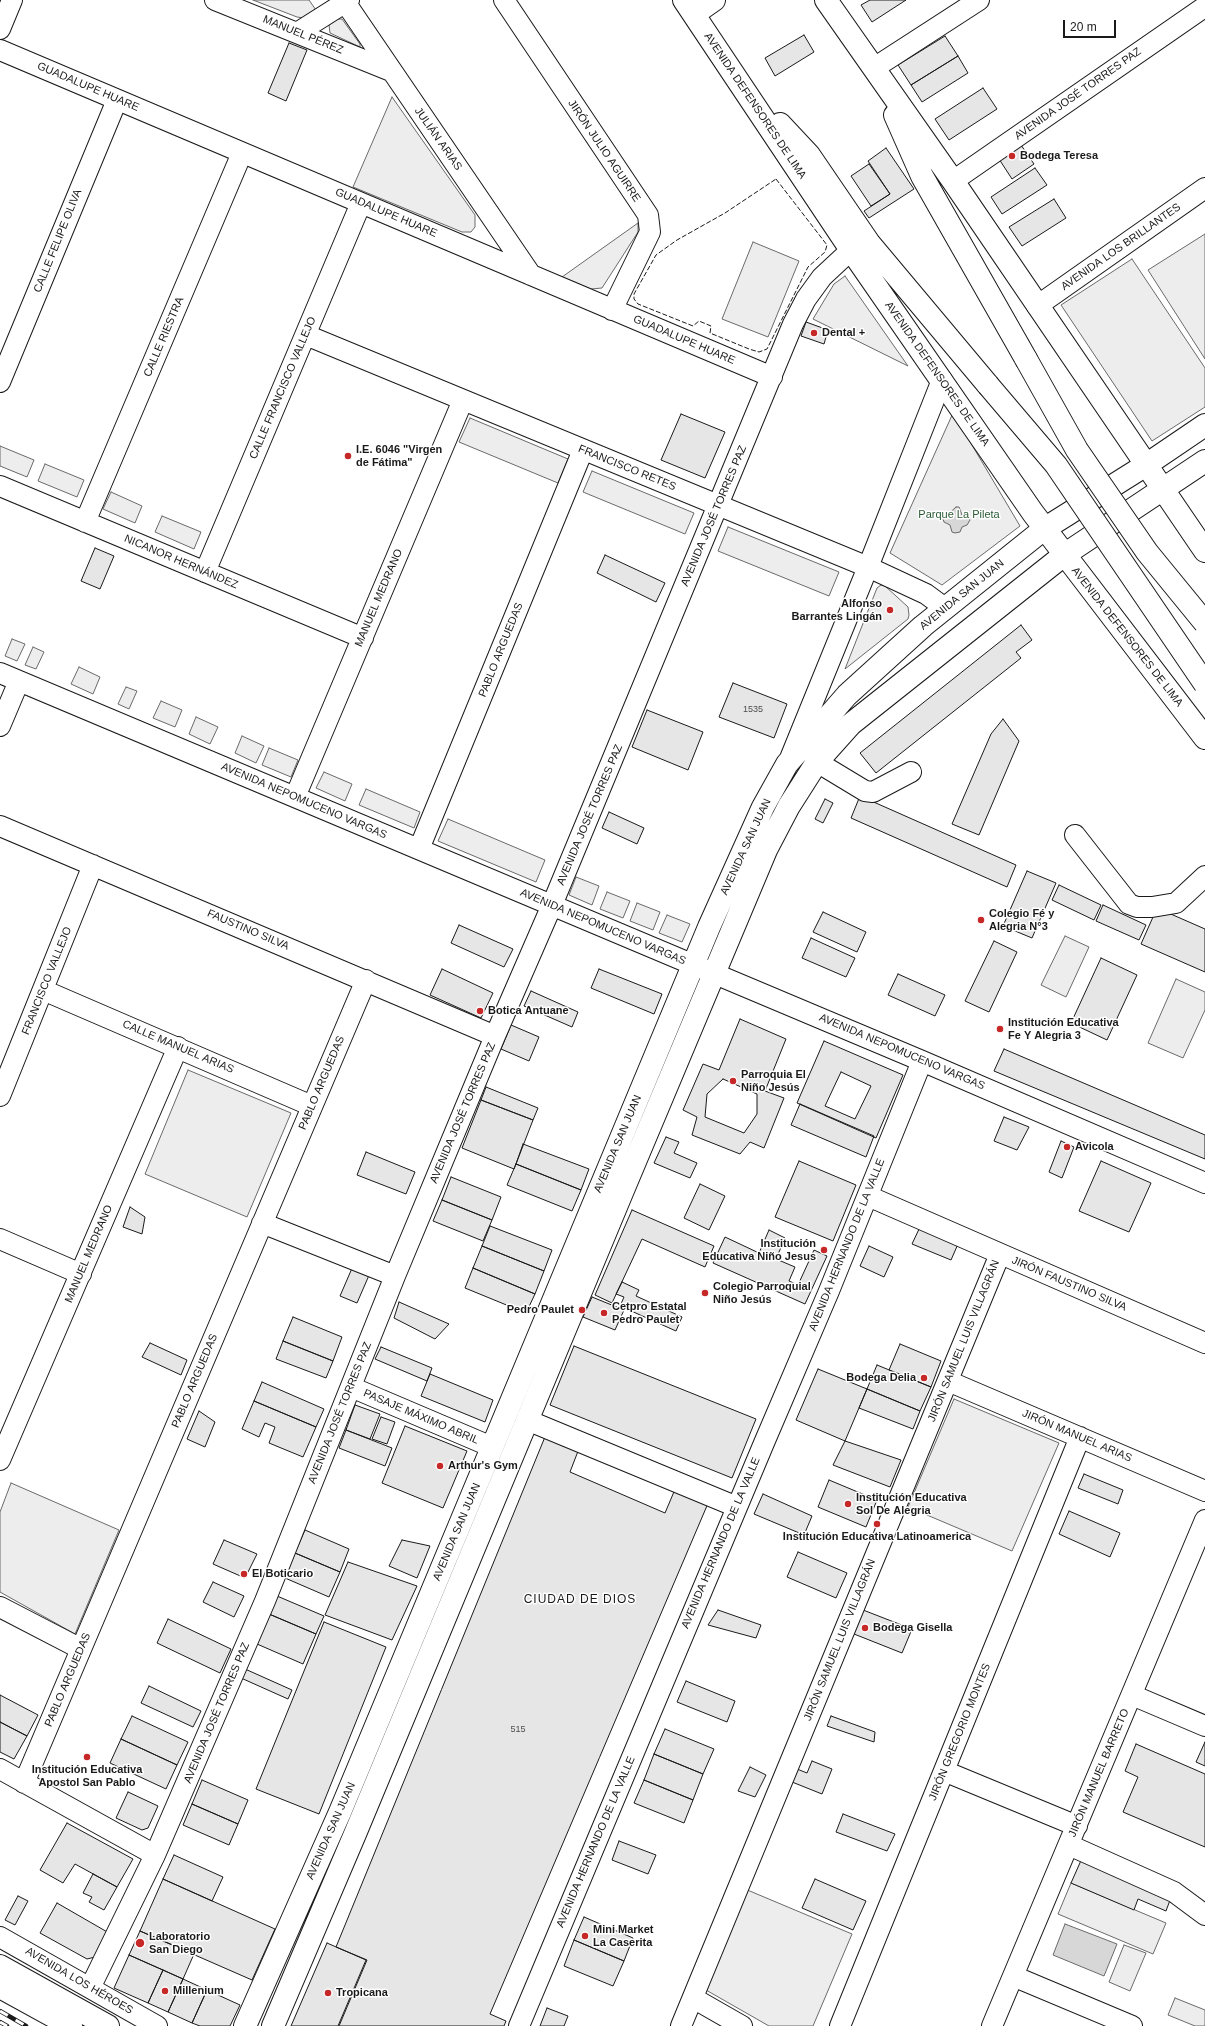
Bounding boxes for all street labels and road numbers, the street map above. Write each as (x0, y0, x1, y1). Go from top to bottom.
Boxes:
street label: MANUEL PÉREZ (261, 13, 345, 57)
street label: AVENIDA DEFENSORES DE LIMA (701, 30, 809, 182)
street label: AVENIDA JOSÉ TORRES PAZ (1012, 45, 1144, 143)
street label: GUADALUPE HUARE (35, 60, 141, 114)
street label: JIRÓN JULIO AGUIRRE (565, 97, 643, 205)
street label: JULIÁN ARIAS (411, 105, 465, 173)
street label: GUADALUPE HUARE (333, 186, 439, 240)
street label: CALLE FELIPE OLIVA (31, 187, 85, 295)
street label: AVENIDA LOS BRILLANTES (1059, 201, 1183, 293)
street label: CALLE RIESTRA (141, 295, 187, 379)
street label: AVENIDA DEFENSORES DE LIMA (882, 299, 992, 449)
street label: GUADALUPE HUARE (631, 313, 737, 367)
street label: CALLE FRANCISCO VALLEJO (247, 315, 319, 461)
street label: FRANCISCO RETES (576, 442, 678, 494)
street label: AVENIDA JOSÉ TORRES PAZ (678, 444, 750, 588)
street label: NICANOR HERNÁNDEZ (122, 532, 240, 592)
street label: MANUEL MEDRANO (352, 547, 406, 649)
street label: AVENIDA SAN JUAN (917, 557, 1007, 633)
street label: AVENIDA DEFENSORES DE LIMA (1068, 565, 1186, 709)
street label: PABLO ARGUEDAS (476, 601, 526, 699)
street label: AVENIDA JOSÉ TORRES PAZ (554, 743, 626, 887)
street label: AVENIDA NEPOMUCENO VARGAS (219, 760, 389, 842)
street label: AVENIDA SAN JUAN (718, 797, 774, 897)
street label: AVENIDA NEPOMUCENO VARGAS (518, 886, 688, 968)
street label: FAUSTINO SILVA (205, 907, 291, 953)
street label: FRANCISCO VALLEJO (19, 925, 75, 1037)
street label: AVENIDA NEPOMUCENO VARGAS (817, 1011, 987, 1093)
street label: CALLE MANUEL ARIAS (120, 1018, 236, 1076)
street label: PABLO ARGUEDAS (296, 1034, 348, 1132)
street label: AVENIDA JOSÉ TORRES PAZ (427, 1041, 499, 1185)
street label: AVENIDA SAN JUAN (591, 1093, 645, 1195)
street label: AVENIDA HERNANDO DE LA VALLE (806, 1157, 888, 1333)
street label: MANUEL MEDRANO (62, 1203, 116, 1305)
street label: JIRÓN FAUSTINO SILVA (1010, 1254, 1128, 1314)
street label: JIRÓN SAMUEL LUIS VILLAGRÁN (925, 1258, 1003, 1424)
street label: PABLO ARGUEDAS (169, 1332, 221, 1430)
street label: AVENIDA JOSÉ TORRES PAZ (305, 1340, 375, 1486)
street label: PASAJE MÁXIMO ABRIL (361, 1387, 481, 1447)
street label: JIRÓN MANUEL ARIAS (1020, 1407, 1134, 1465)
street label: AVENIDA HERNANDO DE LA VALLE (679, 1455, 763, 1631)
street label: AVENIDA SAN JUAN (430, 1481, 484, 1583)
street label: JIRÓN SAMUEL LUIS VILLAGRÁN (801, 1557, 879, 1723)
street label: PABLO ARGUEDAS (42, 1631, 94, 1729)
street label: AVENIDA JOSÉ TORRES PAZ (181, 1641, 253, 1785)
street label: JIRÓN GREGORIO MONTES (926, 1662, 994, 1802)
street label: JIRÓN MANUEL BARRETO (1066, 1707, 1132, 1839)
street label: AVENIDA HERNANDO DE LA VALLE (554, 1754, 638, 1930)
street label: AVENIDA SAN JUAN (304, 1780, 358, 1882)
street label: AVENIDA LOS HÉROES (23, 1945, 135, 2017)

